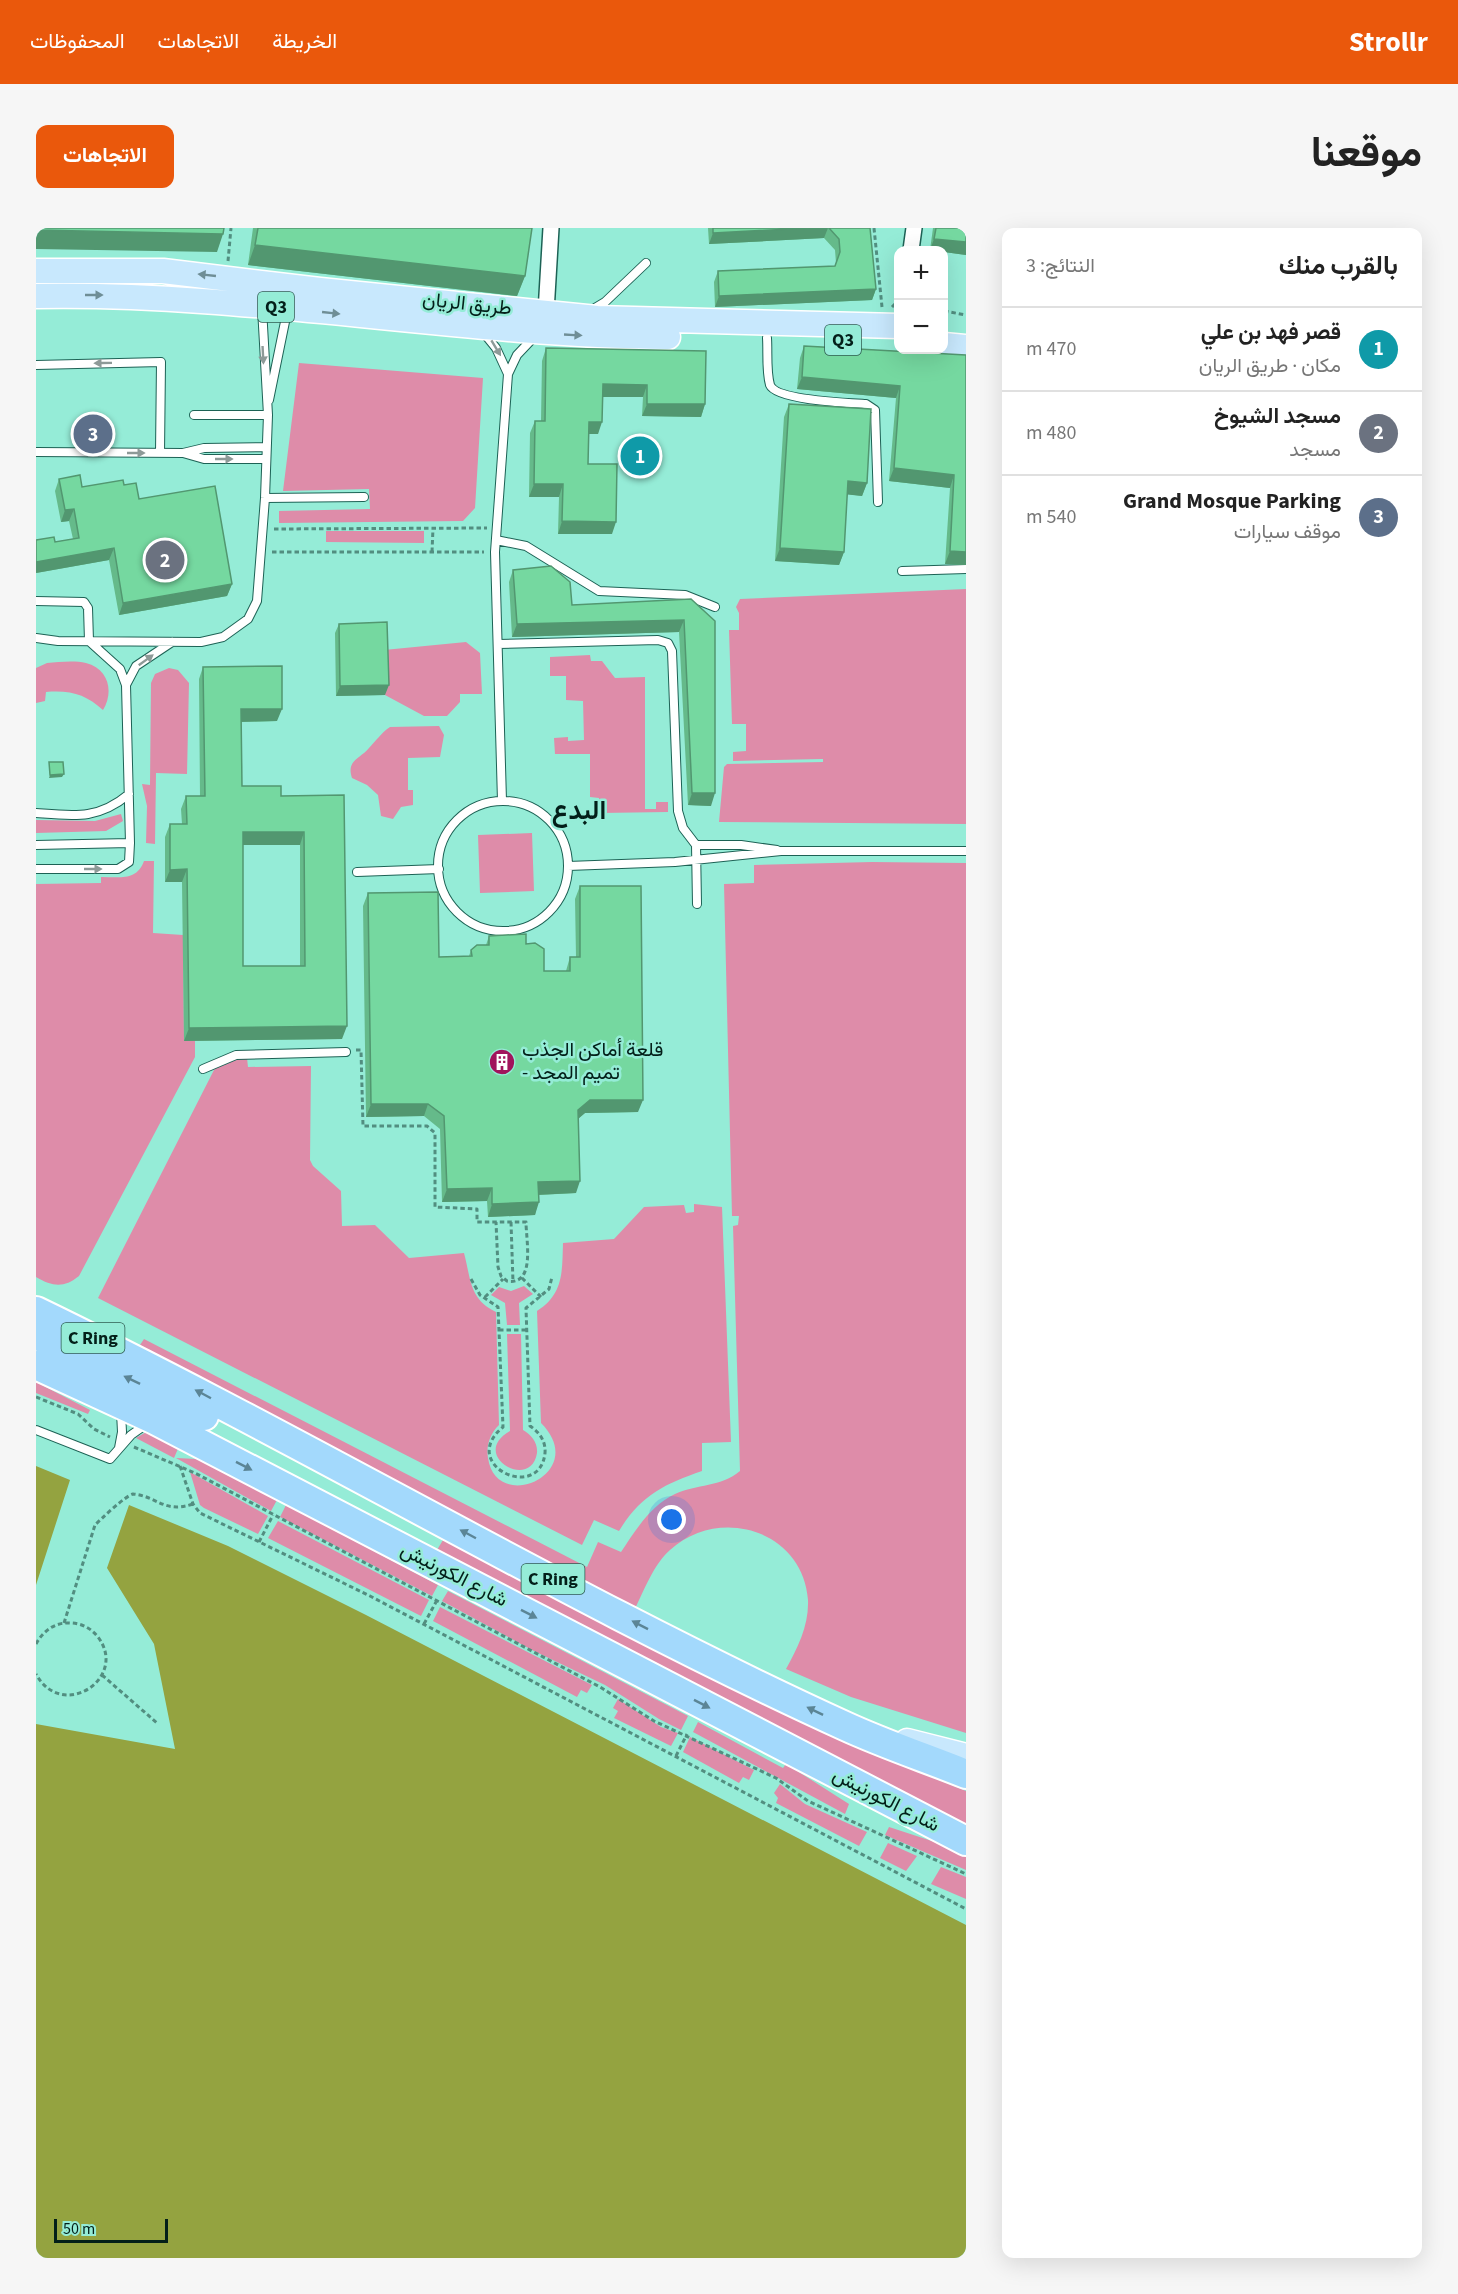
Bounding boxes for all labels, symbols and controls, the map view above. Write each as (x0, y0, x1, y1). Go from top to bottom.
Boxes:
text: Strollr (1349, 22, 1428, 62)
text: المحفوظات (30, 26, 125, 56)
text: الاتجاهات (158, 26, 239, 56)
text: الخريطة (272, 26, 337, 56)
text: موقعنا (1311, 123, 1422, 183)
button: الاتجاهات (36, 125, 174, 188)
map controls (894, 246, 948, 354)
button: + (894, 246, 948, 300)
text: بالقرب منك (1279, 247, 1398, 284)
text: النتائج: 3 (1026, 252, 1095, 280)
one-way arrow (198, 270, 217, 280)
street label: طريق الريان (421, 285, 513, 323)
one-way arrow (85, 290, 104, 300)
road number: Q3 (258, 292, 294, 322)
button: − (894, 300, 948, 354)
one-way arrow (321, 308, 340, 318)
text: قصر فهد بن علي (1201, 316, 1341, 348)
road number: Q3 (825, 325, 861, 355)
one-way arrow (564, 331, 583, 340)
text: 470 m (1026, 335, 1076, 363)
text: 1 (1373, 335, 1384, 363)
one-way arrow (490, 340, 501, 356)
one-way arrow (258, 345, 267, 364)
text: مكان · طريق الريان (1199, 352, 1341, 380)
one-way arrow (93, 359, 112, 368)
text: مسجد الشيوخ (1214, 400, 1341, 432)
pin: 3 (74, 412, 112, 456)
text: 480 m (1026, 419, 1076, 447)
text: 2 (1373, 419, 1384, 447)
pin: 1 (620, 434, 660, 478)
text: مسجد (1289, 436, 1341, 464)
one-way arrow (127, 448, 146, 458)
one-way arrow (215, 454, 234, 464)
text: Grand Mosque Parking (1123, 485, 1341, 517)
text: 540 m (1026, 503, 1076, 531)
text: 3 (1373, 503, 1384, 531)
text: موقف سيارات (1234, 518, 1341, 546)
pin: 2 (146, 538, 184, 582)
one-way arrow (137, 654, 153, 666)
district label: البدع (552, 792, 606, 829)
one-way arrow (83, 864, 102, 874)
place label: قلعة أماكن الجذب - تميم المجد (522, 1036, 663, 1087)
building icon: قلعة أماكن الجذب - تميم المجد (487, 1047, 517, 1077)
road number: C Ring (62, 1323, 124, 1353)
one-way arrow (124, 1376, 141, 1385)
one-way arrow (194, 1389, 211, 1399)
one-way arrow (236, 1461, 253, 1471)
your location (657, 1505, 686, 1534)
one-way arrow (459, 1529, 476, 1539)
street label: شارع الكورنيش (396, 1536, 512, 1614)
road number: C Ring (522, 1564, 584, 1594)
one-way arrow (521, 1609, 538, 1619)
one-way arrow (632, 1620, 649, 1630)
one-way arrow (694, 1699, 711, 1709)
one-way arrow (807, 1707, 824, 1716)
street label: شارع الكورنيش (828, 1761, 944, 1839)
scale bar (54, 2216, 168, 2244)
text: 50 m (63, 2218, 95, 2240)

